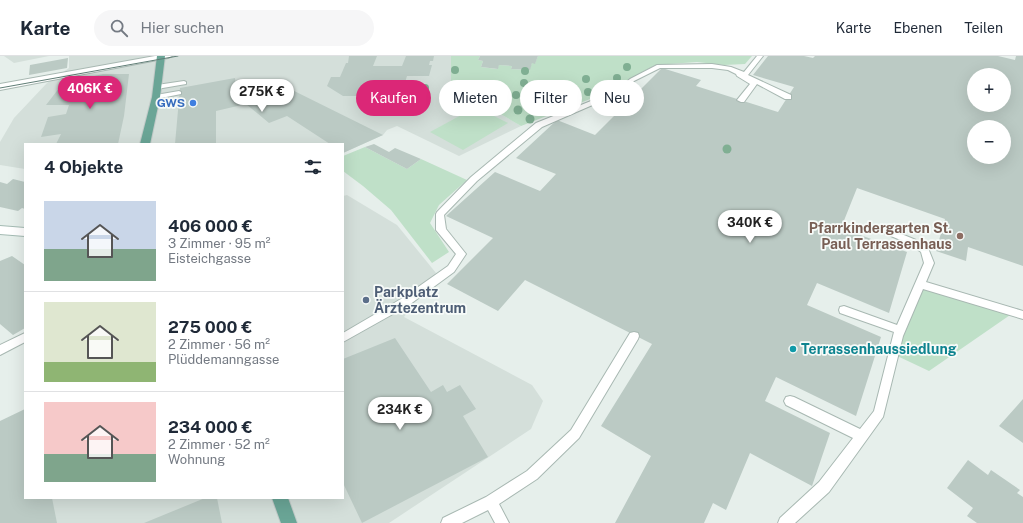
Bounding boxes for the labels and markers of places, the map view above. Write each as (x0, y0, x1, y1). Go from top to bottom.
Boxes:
pin: 406K € (57, 76, 123, 110)
pin: 275K € (229, 79, 295, 113)
place label: GWS (157, 96, 185, 110)
marker: GWS (188, 98, 198, 108)
pin: 340K € (717, 210, 783, 244)
place label: Pfarrkindergarten St. Paul Terrassenhaus (809, 220, 952, 252)
marker: Pfarrkindergarten St. Paul Terrassenhaus (955, 231, 965, 241)
place label: Parkplatz Ärztezentrum (374, 284, 466, 316)
marker: Parkplatz Ärztezentrum (361, 295, 371, 305)
place label: Terrassenhaussiedlung (801, 341, 957, 357)
marker: Terrassenhaussiedlung (788, 344, 798, 354)
pin: 234K € (367, 397, 433, 431)

